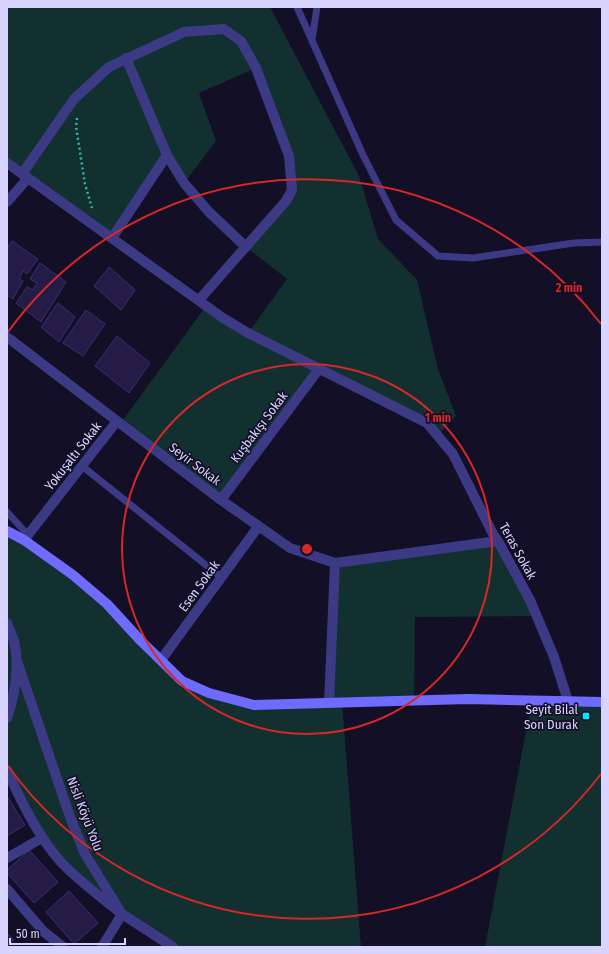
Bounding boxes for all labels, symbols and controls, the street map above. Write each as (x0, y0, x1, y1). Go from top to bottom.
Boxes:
text: 2 min (555, 281, 582, 295)
street label: Kuşbakışı Sokak (227, 388, 291, 465)
text: 1 min (425, 411, 451, 425)
street label: Yokuşaltı Sokak (42, 418, 105, 493)
street label: Seyir Sokak (166, 440, 225, 489)
street label: Teras Sokak (496, 520, 540, 583)
centre of rings (300, 542, 314, 556)
street label: Esen Sokak (175, 557, 223, 614)
place label: Seyit Bilal Son Durak (524, 702, 579, 732)
marker: Seyit Bilal Son Durak (581, 711, 591, 721)
street label: Nisli Köyü Yolu (64, 775, 106, 853)
scale bar (10, 920, 125, 946)
text: 50 m (16, 927, 40, 941)

